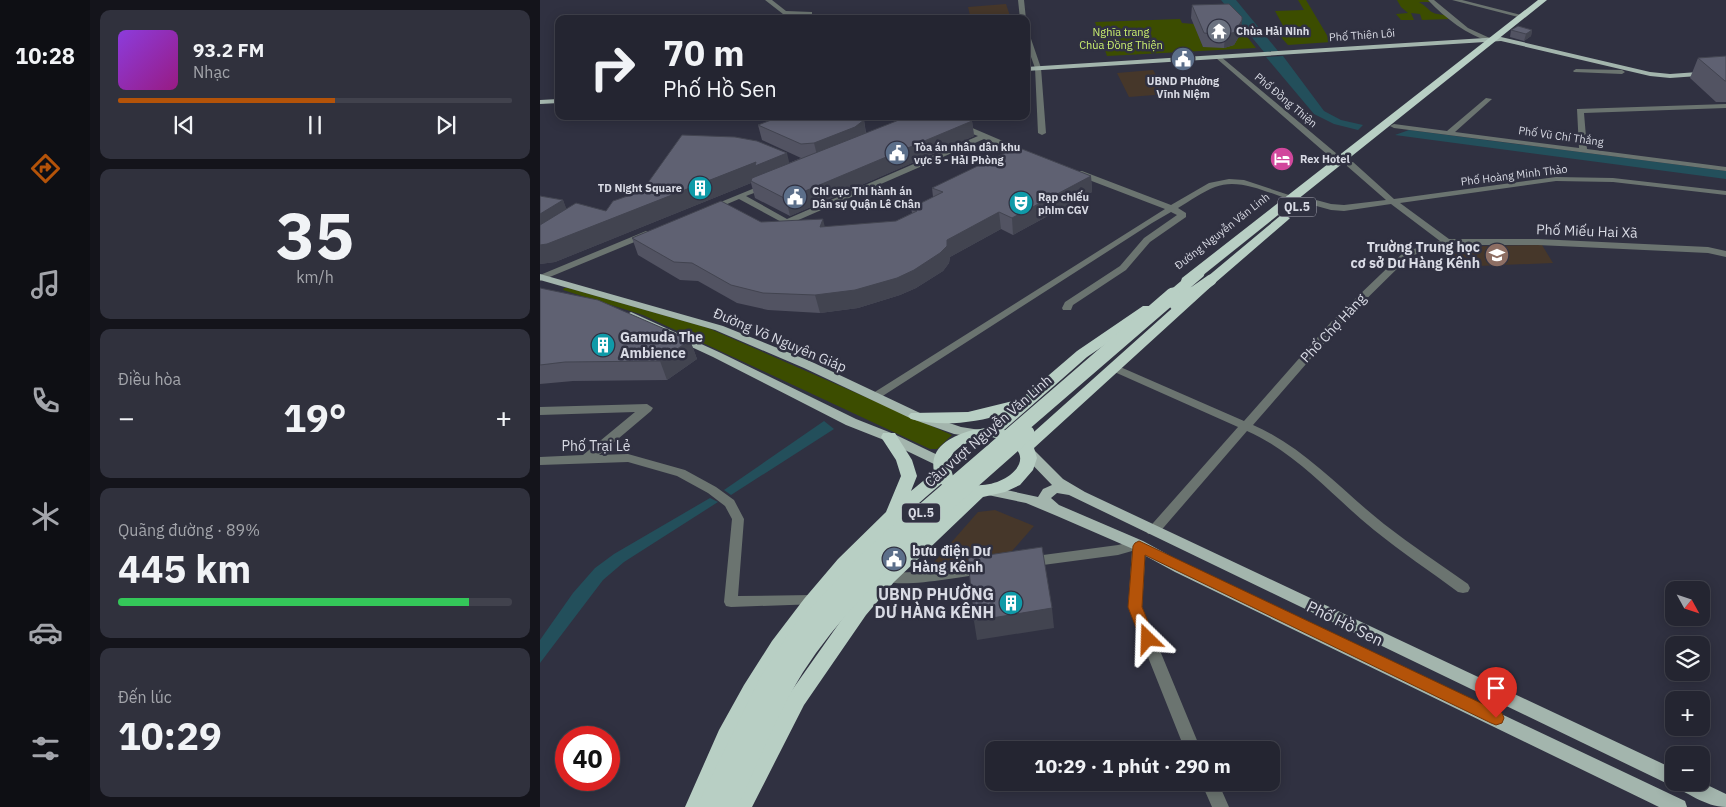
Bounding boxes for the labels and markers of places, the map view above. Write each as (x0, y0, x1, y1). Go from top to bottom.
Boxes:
temple icon: Chùa Hải Ninh (1206, 18, 1232, 44)
place label: Chùa Hải Ninh (1236, 24, 1309, 38)
public building icon: UBND Phường Vĩnh Niệm (1170, 46, 1196, 72)
place label: UBND Phường Vĩnh Niệm (1147, 74, 1220, 101)
public building icon: Tòa án nhân dân khu vực 5 - Hải Phòng (884, 140, 910, 166)
place label: Tòa án nhân dân khu vực 5 - Hải Phòng (914, 140, 1020, 167)
hotel icon: Rex Hotel (1269, 146, 1295, 172)
place label: Rex Hotel (1300, 152, 1350, 166)
building icon: TD Night Square (687, 175, 713, 201)
place label: TD Night Square (598, 181, 682, 195)
public building icon: Chi cục Thi hành án Dân sự Quận Lê Chân (782, 184, 808, 210)
place label: Chi cục Thi hành án Dân sự Quận Lê Chân (812, 184, 921, 211)
place label: Rạp chiếu phim CGV (1038, 189, 1089, 217)
theatre icon: Rạp chiếu phim CGV (1008, 190, 1034, 216)
place label: Trường Trung học cơ sở Dư Hàng Kênh (1351, 238, 1480, 272)
school or university icon: Trường Trung học cơ sở Dư Hàng Kênh (1484, 242, 1510, 268)
place label: Gamuda The Ambience (620, 328, 703, 362)
building icon: Gamuda The Ambience (590, 332, 616, 358)
place label: bưu điện Dư Hàng Kênh (912, 542, 991, 576)
public building icon: bưu điện Dư Hàng Kênh (881, 546, 907, 572)
place label: UBND PHƯỜNG DƯ HÀNG KÊNH (875, 583, 994, 622)
building icon: UBND PHƯỜNG DƯ HÀNG KÊNH (998, 590, 1024, 616)
pin (1475, 667, 1517, 718)

